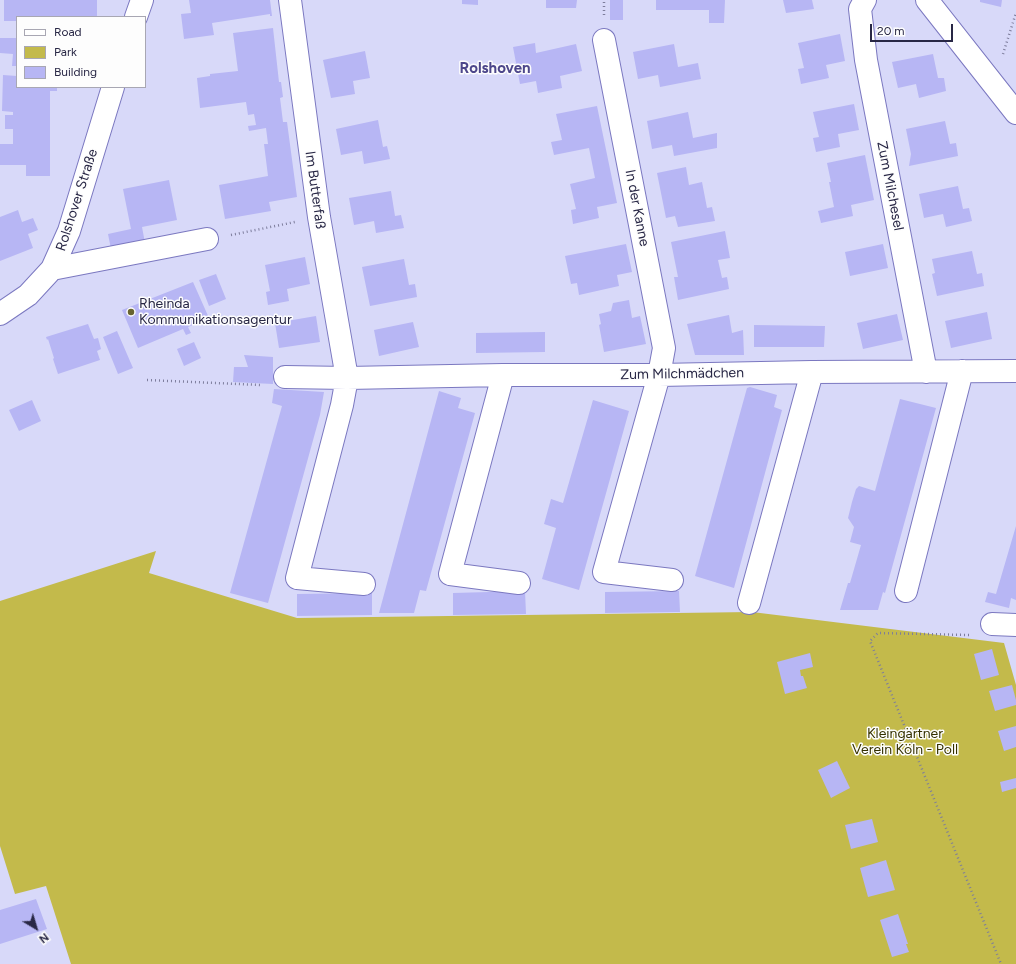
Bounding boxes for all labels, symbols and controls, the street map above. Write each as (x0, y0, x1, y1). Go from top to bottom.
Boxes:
legend (16, 16, 146, 88)
scale bar (872, 16, 955, 42)
text: 20 m (877, 24, 905, 38)
text: Road (54, 25, 82, 39)
text: Park (54, 45, 77, 59)
district label: Rolshoven (460, 60, 530, 78)
text: Building (54, 65, 97, 79)
street label: Zum Milchesel (873, 140, 907, 232)
street label: Rolshover Straße (53, 147, 101, 253)
street label: Im Butterfaß (301, 150, 329, 230)
street label: In der Kanne (621, 168, 653, 248)
place label: Rheinda Kommunikationsagentur (139, 296, 292, 328)
marker: Rheinda Kommunikationsagentur (126, 307, 136, 317)
street label: Zum Milchmädchen (620, 365, 744, 383)
park label: Kleingärtner Verein Köln - Poll (852, 726, 958, 758)
north arrow (16, 908, 56, 948)
text: N (36, 930, 51, 946)

